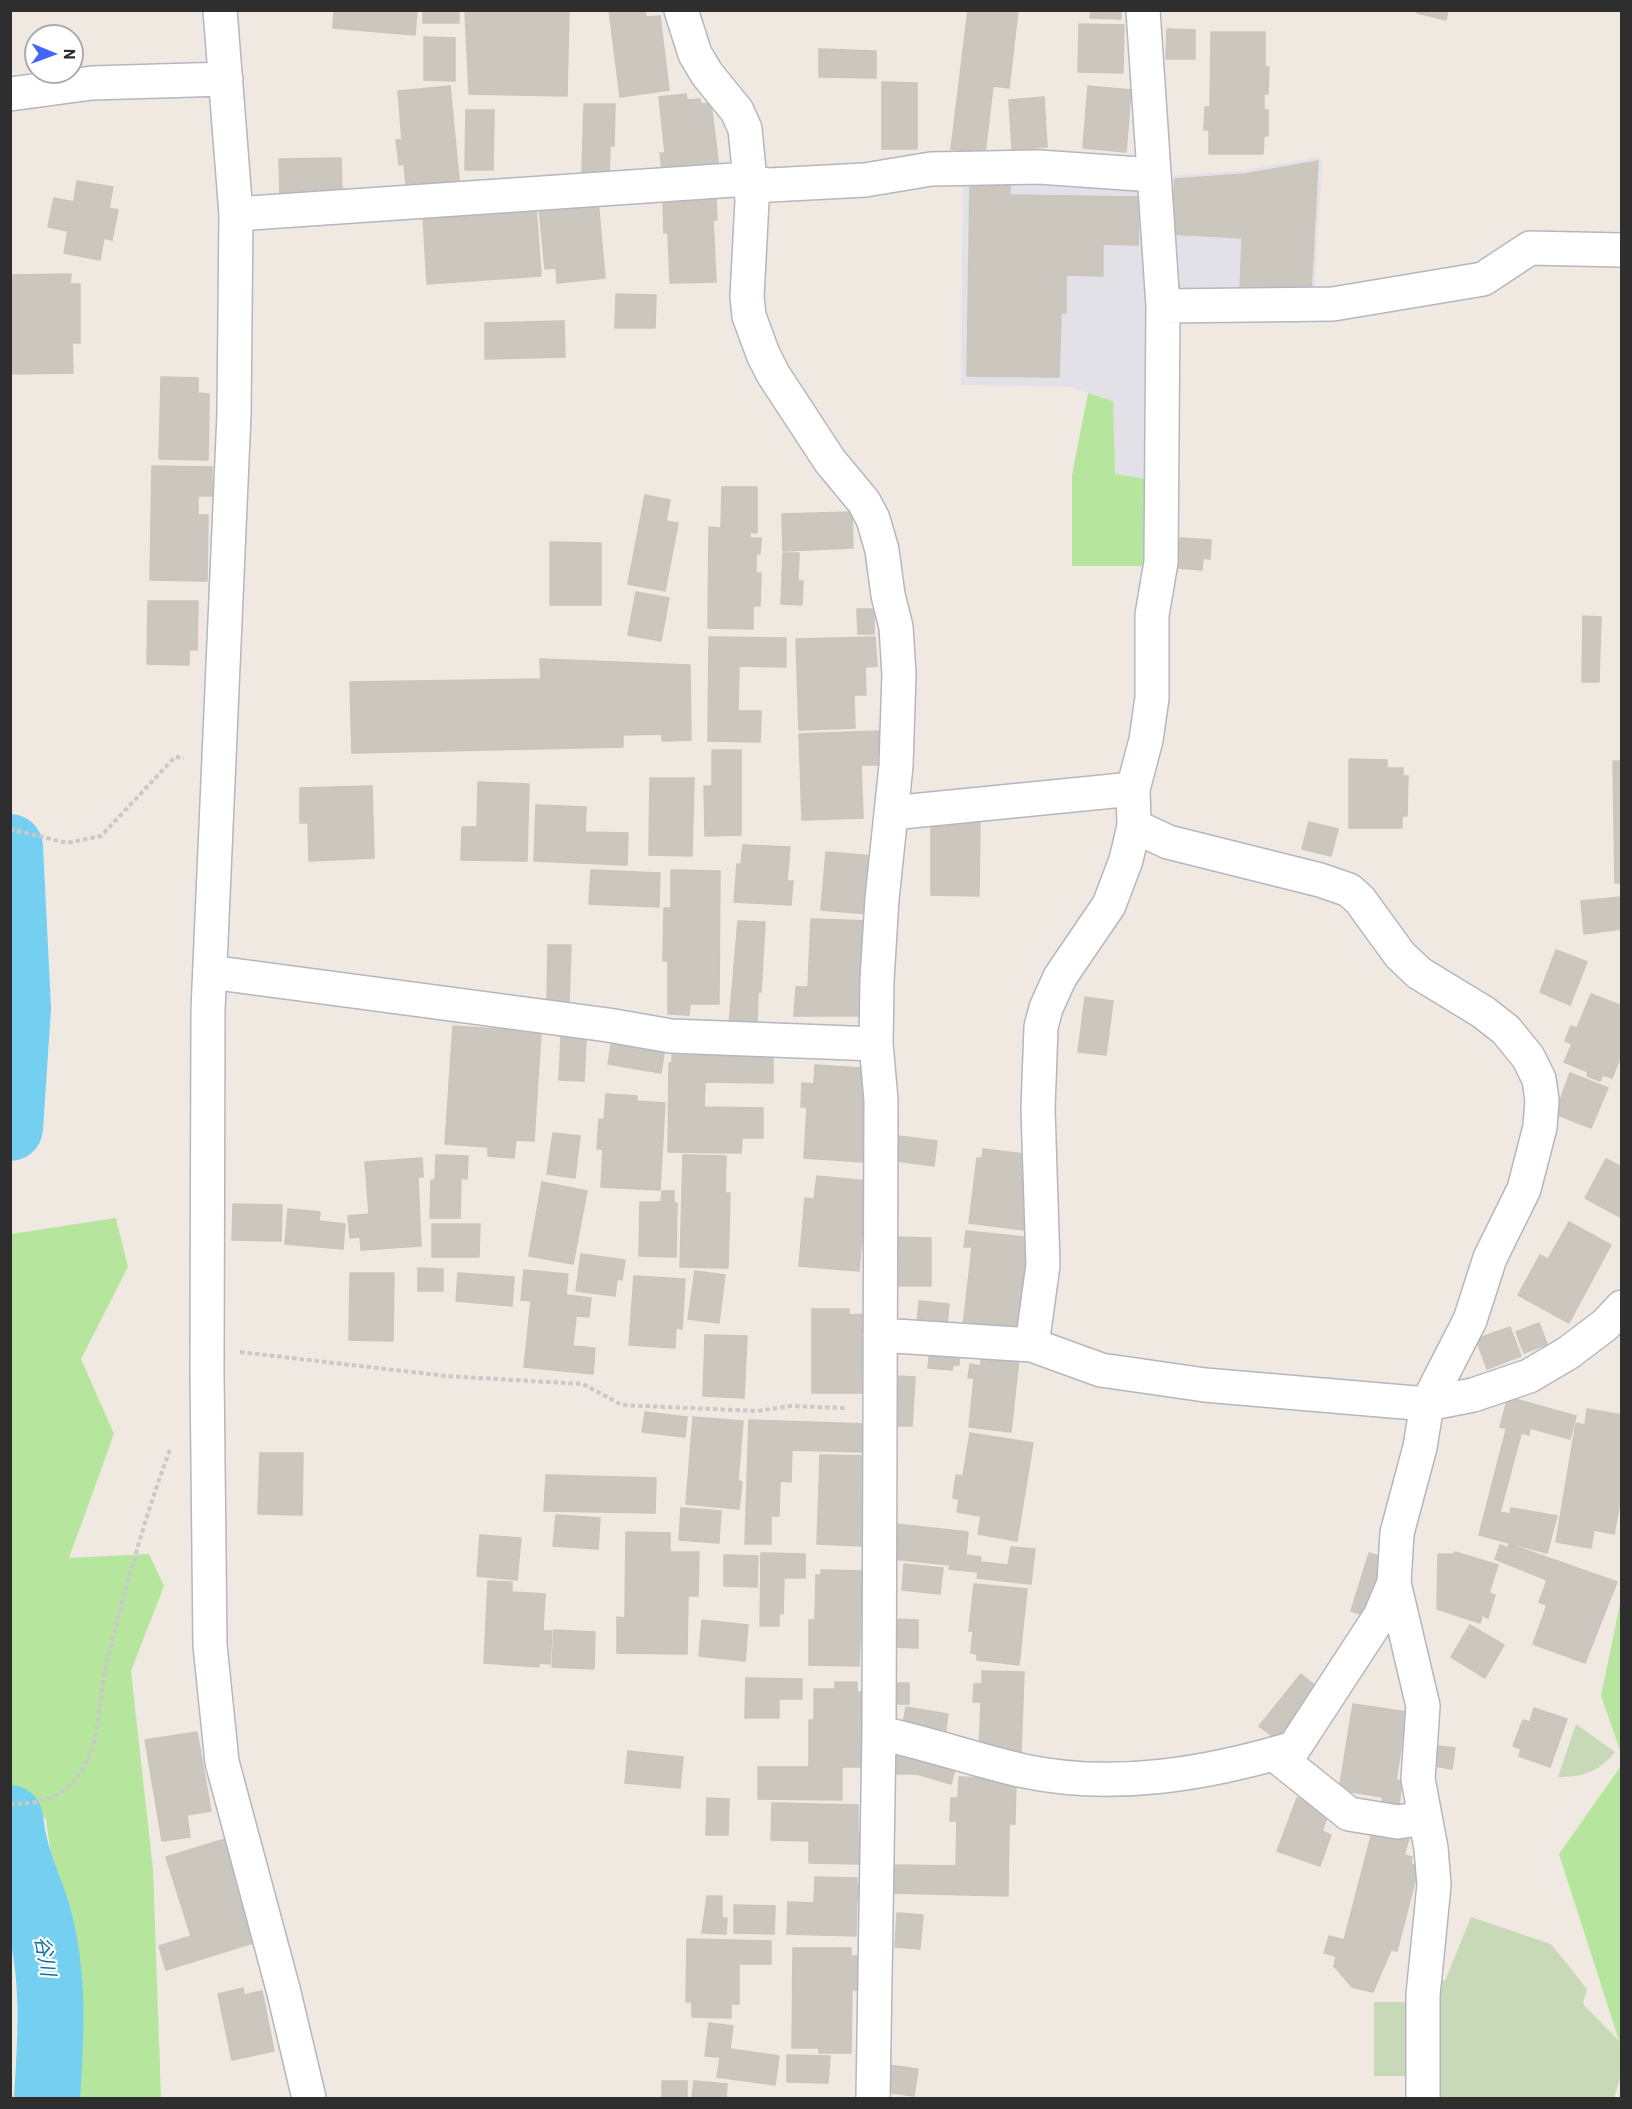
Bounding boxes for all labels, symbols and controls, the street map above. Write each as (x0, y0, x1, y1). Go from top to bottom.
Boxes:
north arrow (24, 24, 84, 84)
text: N (61, 49, 80, 60)
water label: 谷川 (30, 1934, 60, 1978)

